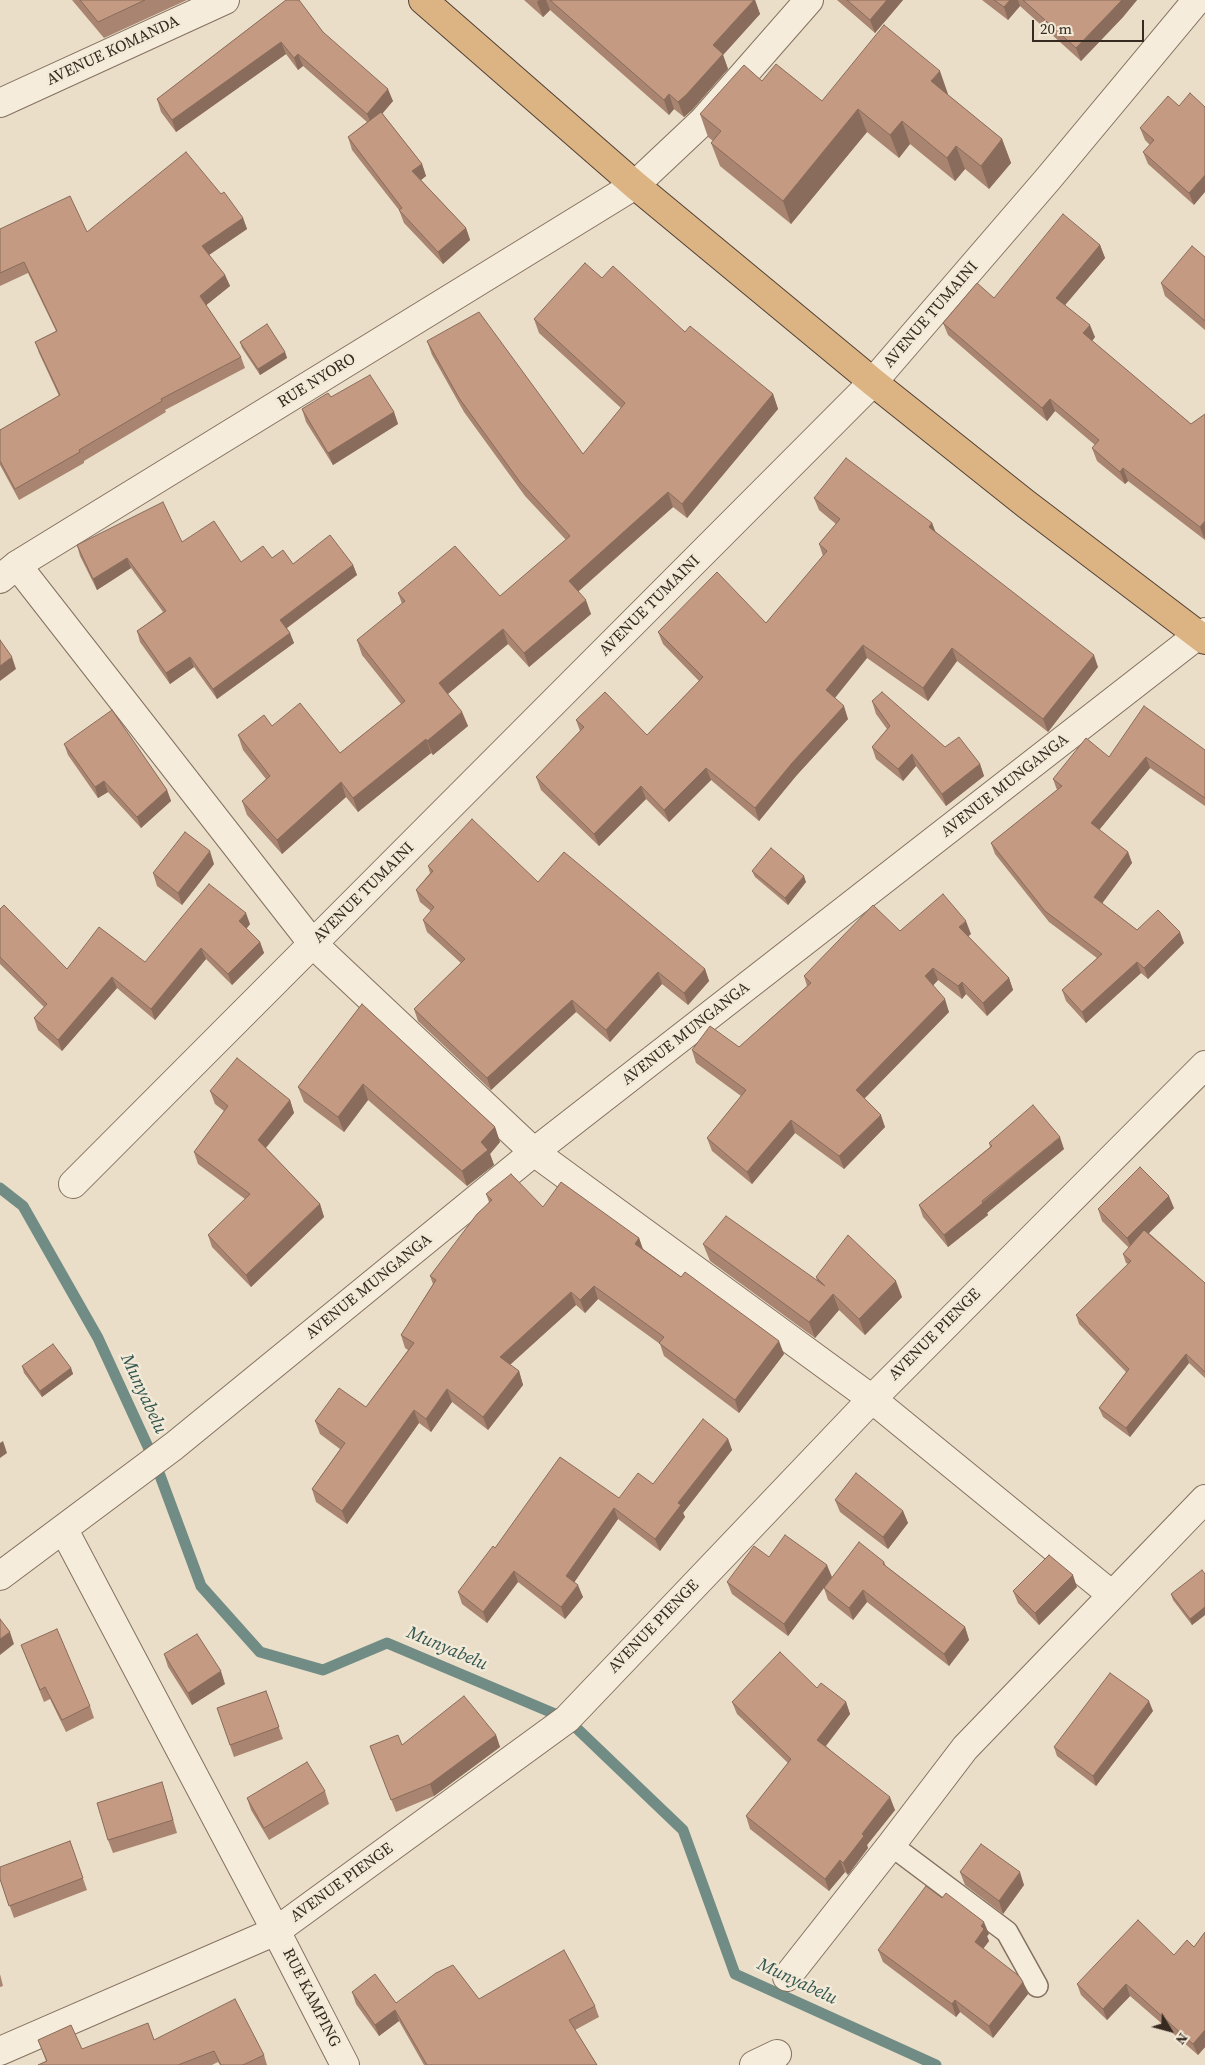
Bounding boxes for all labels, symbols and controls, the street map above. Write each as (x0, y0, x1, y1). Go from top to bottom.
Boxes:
scale bar (1035, 10, 1148, 42)
street label: AVENUE KOMANDA (44, 12, 182, 90)
text: 20 m (1040, 18, 1072, 39)
street label: AVENUE TUMAINI (880, 258, 982, 372)
street label: RUE NYORO (275, 350, 359, 412)
street label: AVENUE TUMAINI (596, 552, 704, 660)
street label: AVENUE MUNGANGA (937, 730, 1073, 842)
street label: AVENUE TUMAINI (310, 839, 418, 947)
street label: AVENUE MUNGANGA (618, 978, 754, 1090)
street label: AVENUE MUNGANGA (302, 1230, 436, 1344)
street label: AVENUE PIENGE (885, 1285, 985, 1385)
water label: Munyabelu (115, 1351, 171, 1437)
street label: AVENUE PIENGE (605, 1576, 703, 1678)
water label: Munyabelu (403, 1622, 491, 1676)
street label: AVENUE PIENGE (287, 1839, 397, 1927)
street label: RUE KAMPING (278, 1946, 344, 2050)
water label: Munyabelu (754, 1954, 840, 2010)
north arrow (1145, 2005, 1195, 2055)
text: N (1171, 2029, 1193, 2049)

